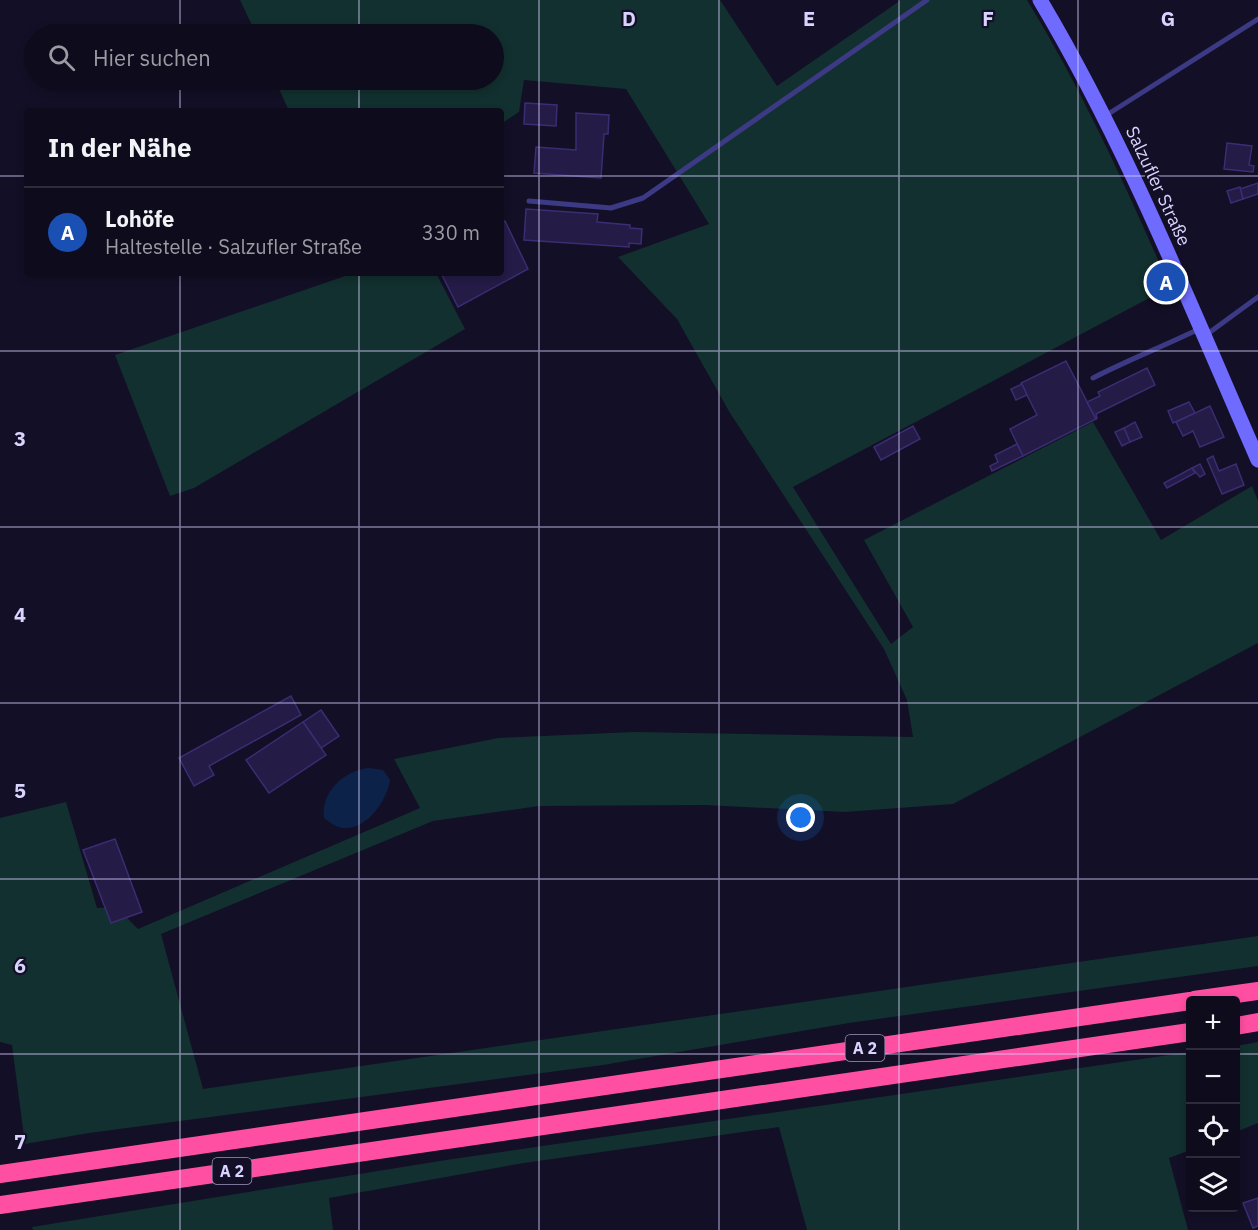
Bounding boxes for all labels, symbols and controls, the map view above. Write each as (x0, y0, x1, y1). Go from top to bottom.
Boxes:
text: D (622, 5, 636, 32)
text: E (803, 5, 815, 32)
text: F (982, 5, 994, 32)
text: G (1161, 5, 1175, 32)
search box (24, 24, 504, 90)
icon: search (45, 41, 78, 74)
text: Hier suchen (93, 43, 211, 72)
street label: Salzufler Straße (1121, 122, 1196, 249)
text: In der Nähe (48, 130, 192, 164)
text: Lohöfe (105, 204, 174, 233)
text: A (61, 219, 74, 246)
text: 330 m (422, 219, 480, 246)
text: Haltestelle · Salzufler Straße (105, 233, 362, 260)
pin: A (1146, 260, 1186, 304)
text: 3 (14, 425, 26, 452)
text: 4 (14, 601, 26, 628)
text: 5 (14, 777, 26, 804)
your location (786, 803, 815, 832)
text: 6 (14, 952, 26, 979)
map controls (1186, 996, 1240, 1212)
button: + (1186, 996, 1240, 1050)
road number: A 2 (846, 1035, 884, 1061)
button: − (1186, 1050, 1240, 1104)
button: locate (1186, 1104, 1240, 1158)
text: 7 (14, 1128, 26, 1155)
road number: A 2 (212, 1158, 252, 1184)
button: layers (1186, 1158, 1240, 1212)

